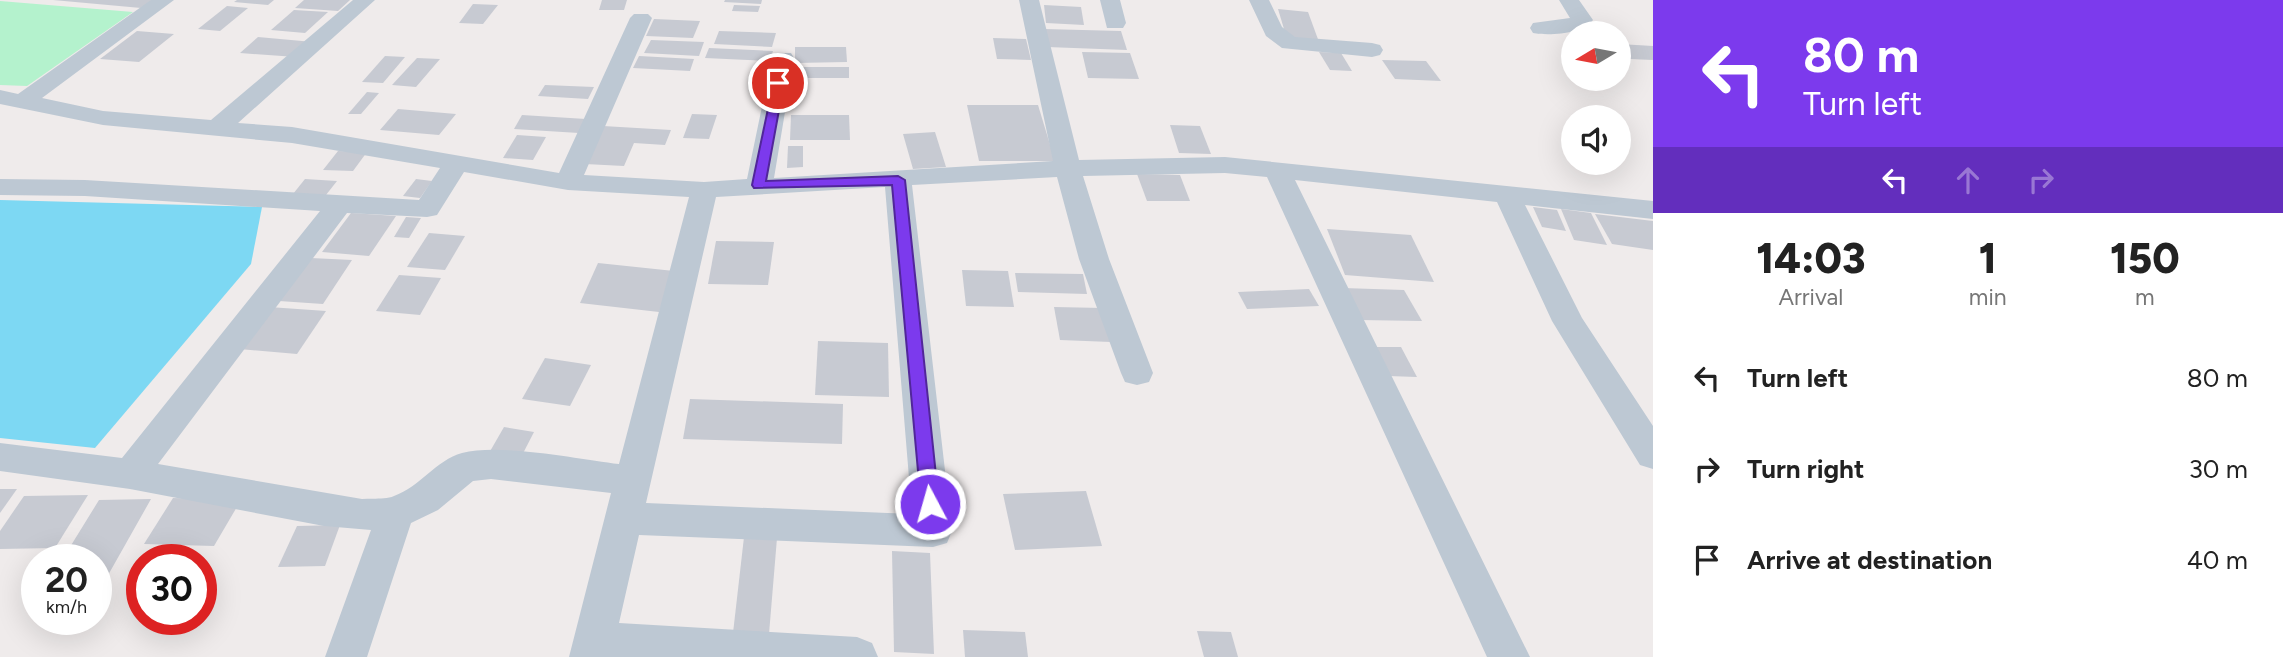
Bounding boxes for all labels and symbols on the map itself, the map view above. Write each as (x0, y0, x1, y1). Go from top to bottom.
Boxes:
north arrow (1561, 21, 1631, 91)
pin (748, 53, 808, 113)
position arrow (893, 467, 967, 541)
speed limit sign: 30 (126, 544, 217, 635)

